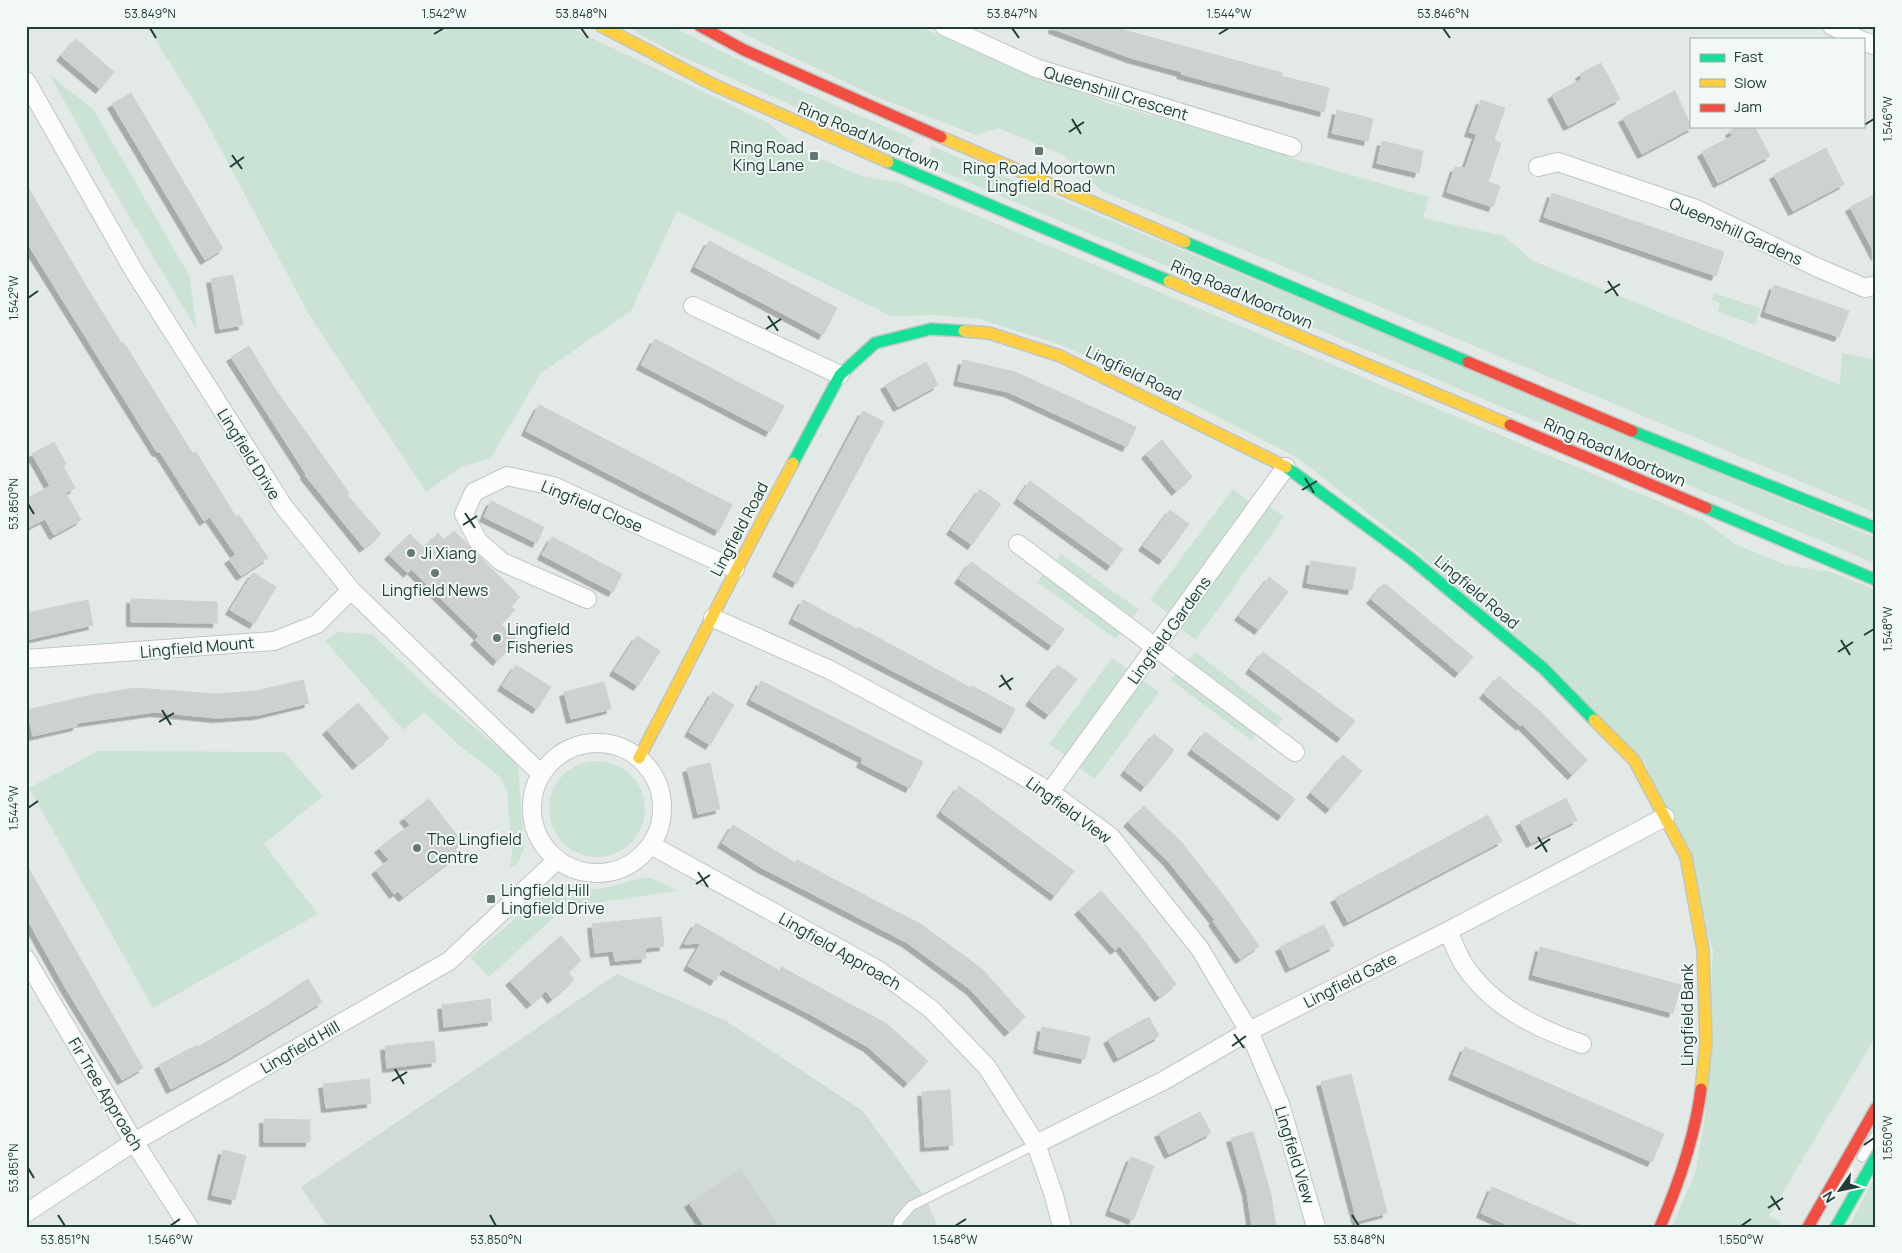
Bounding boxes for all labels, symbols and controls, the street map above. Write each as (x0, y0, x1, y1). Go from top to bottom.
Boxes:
text: 53.849°N (124, 5, 176, 22)
text: 1.542°W (422, 5, 467, 22)
text: 53.848°N (555, 5, 607, 22)
text: 53.847°N (987, 5, 1037, 22)
text: 1.544°W (1206, 5, 1252, 22)
text: 53.846°N (1417, 5, 1469, 22)
legend (1690, 38, 1864, 128)
text: Fast (1734, 46, 1763, 67)
street label: Queenshill Crescent (1041, 61, 1191, 125)
text: Slow (1734, 72, 1767, 93)
street label: Ring Road Moortown (795, 96, 943, 176)
text: Jam (1734, 96, 1762, 117)
text: 1.546°W (1879, 96, 1896, 142)
place label: Ring Road King Lane (730, 136, 804, 176)
marker: Ring Road Moortown Lingfield Road (1033, 145, 1045, 157)
marker: Ring Road King Lane (808, 150, 820, 162)
place label: Ring Road Moortown Lingfield Road (963, 157, 1115, 197)
street label: Queenshill Gardens (1666, 192, 1806, 270)
street label: Ring Road Moortown (1168, 254, 1316, 334)
text: 1.542°W (5, 275, 22, 320)
street label: Lingfield Road (1082, 340, 1186, 406)
street label: Lingfield Drive (212, 404, 286, 504)
street label: Ring Road Moortown (1541, 412, 1689, 492)
street label: Lingfield Close (538, 475, 646, 537)
text: 53.850°N (5, 478, 22, 530)
street label: Lingfield Road (705, 478, 773, 580)
place label: Ji Xiang (421, 542, 477, 564)
marker: Ji Xiang (405, 547, 417, 559)
street label: Lingfield Road (1430, 550, 1524, 634)
marker: Lingfield News (429, 567, 441, 579)
street label: Lingfield Gardens (1122, 572, 1216, 688)
place label: Lingfield News (382, 579, 488, 601)
text: 1.548°W (1879, 606, 1896, 651)
place label: Lingfield Fisheries (507, 618, 573, 658)
street label: Lingfield Mount (139, 631, 255, 663)
marker: Lingfield Fisheries (491, 632, 503, 644)
street label: Lingfield View (1022, 772, 1116, 848)
text: 1.544°W (5, 785, 22, 831)
place label: The Lingfield Centre (427, 828, 522, 868)
marker: The Lingfield Centre (411, 842, 423, 854)
place label: Lingfield Hill Lingfield Drive (501, 879, 605, 919)
marker: Lingfield Hill Lingfield Drive (485, 893, 497, 905)
street label: Lingfield Approach (775, 907, 905, 995)
street label: Lingfield Gate (1300, 947, 1400, 1013)
street label: Lingfield Bank (1676, 963, 1698, 1066)
street label: Lingfield Hill (256, 1015, 344, 1079)
street label: Fir Tree Approach (64, 1033, 148, 1155)
street label: Lingfield View (1270, 1104, 1320, 1206)
text: 1.550°W (1879, 1115, 1896, 1161)
text: 53.851°N (5, 1144, 22, 1192)
north arrow (1814, 1166, 1864, 1216)
text: N (1818, 1188, 1839, 1207)
text: 53.851°N (41, 1231, 89, 1248)
text: 1.546°W (147, 1231, 193, 1248)
text: 53.850°N (470, 1231, 522, 1248)
text: 1.548°W (933, 1231, 978, 1248)
text: 53.848°N (1333, 1231, 1385, 1248)
text: 1.550°W (1718, 1231, 1764, 1248)

